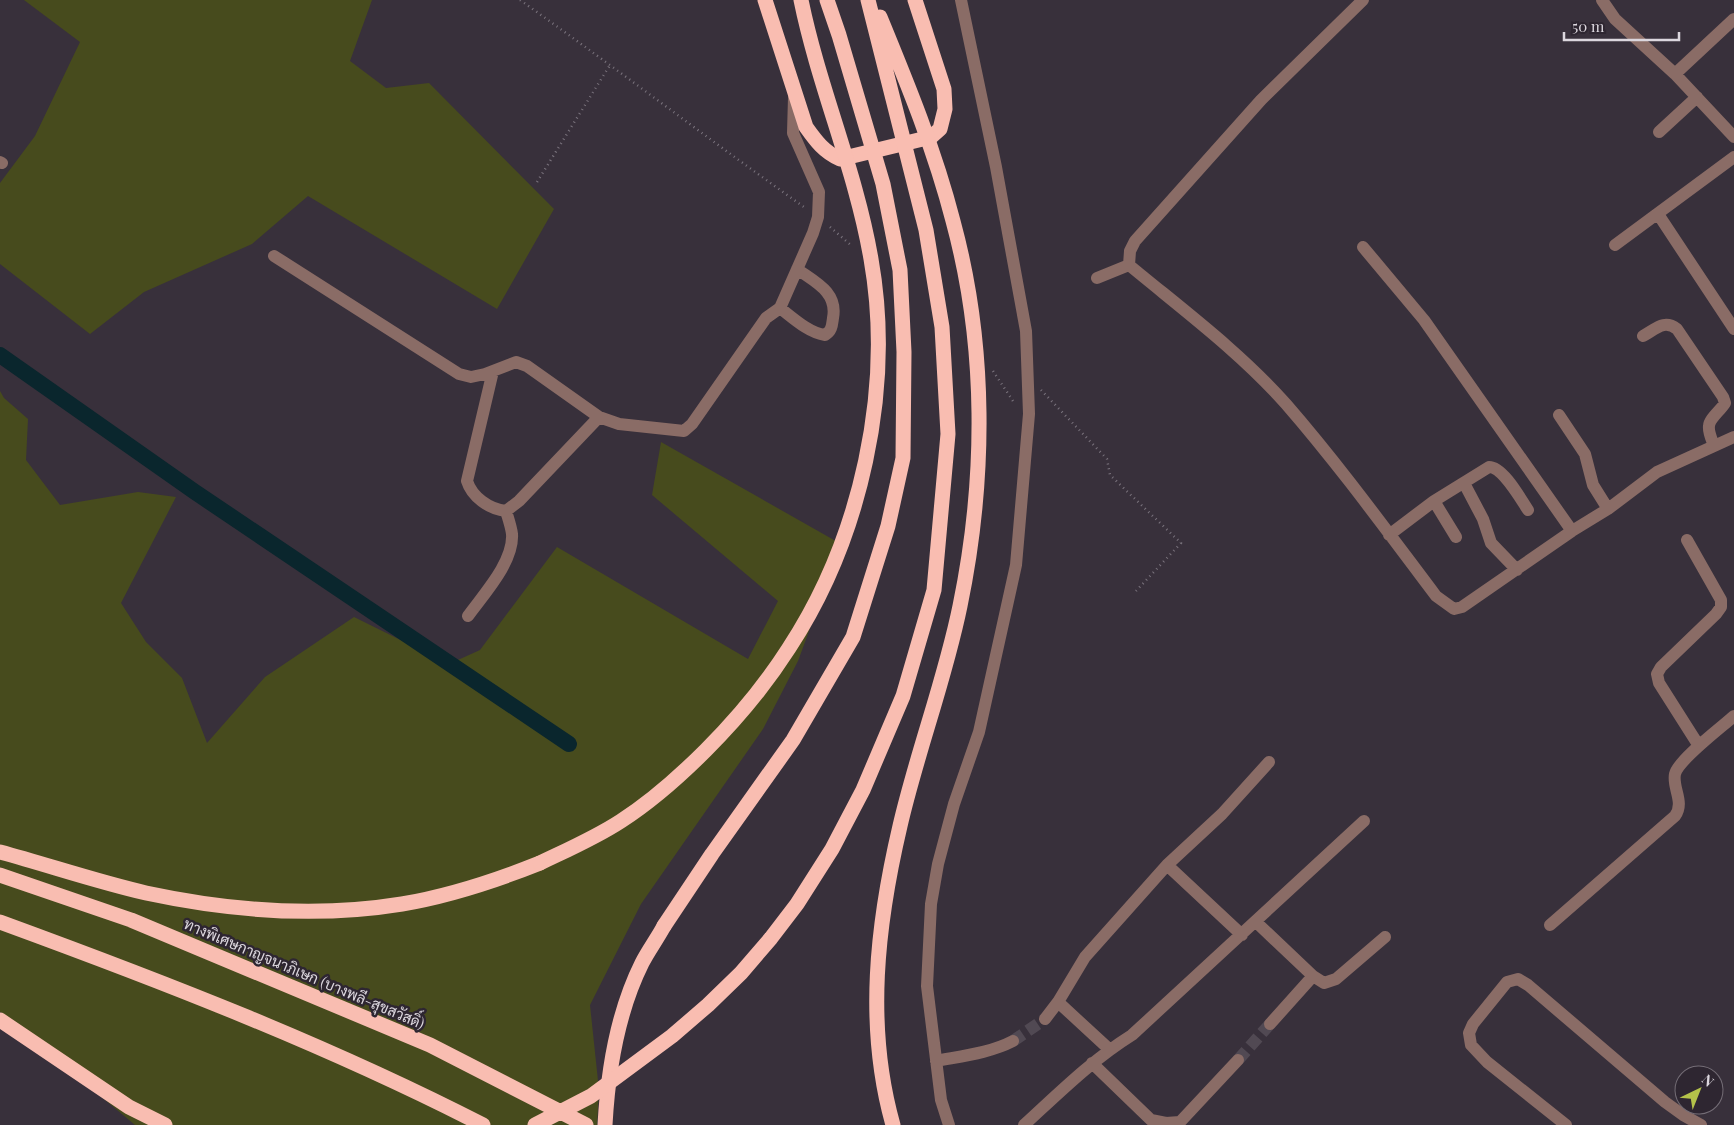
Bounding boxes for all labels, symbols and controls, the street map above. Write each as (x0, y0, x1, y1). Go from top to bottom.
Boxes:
scale bar (1564, 10, 1679, 42)
text: 50 m (1572, 16, 1605, 36)
street label: ทางพิเศษกาญจนาภิเษก (บางพลี-สุขสวัสดิ์) (180, 909, 429, 1035)
north arrow (1674, 1065, 1724, 1115)
text: N (1698, 1070, 1718, 1091)

